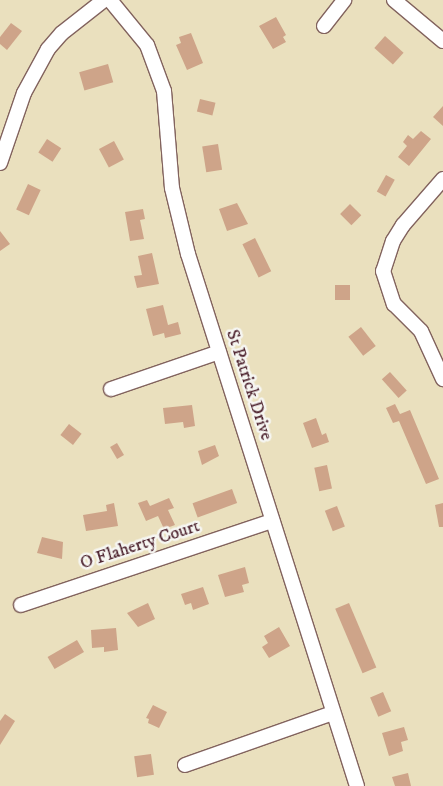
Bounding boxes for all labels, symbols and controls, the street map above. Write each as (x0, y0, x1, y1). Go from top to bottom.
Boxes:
street label: St Patrick Drive (221, 327, 277, 443)
street label: O Flaherty Court (78, 516, 202, 574)

